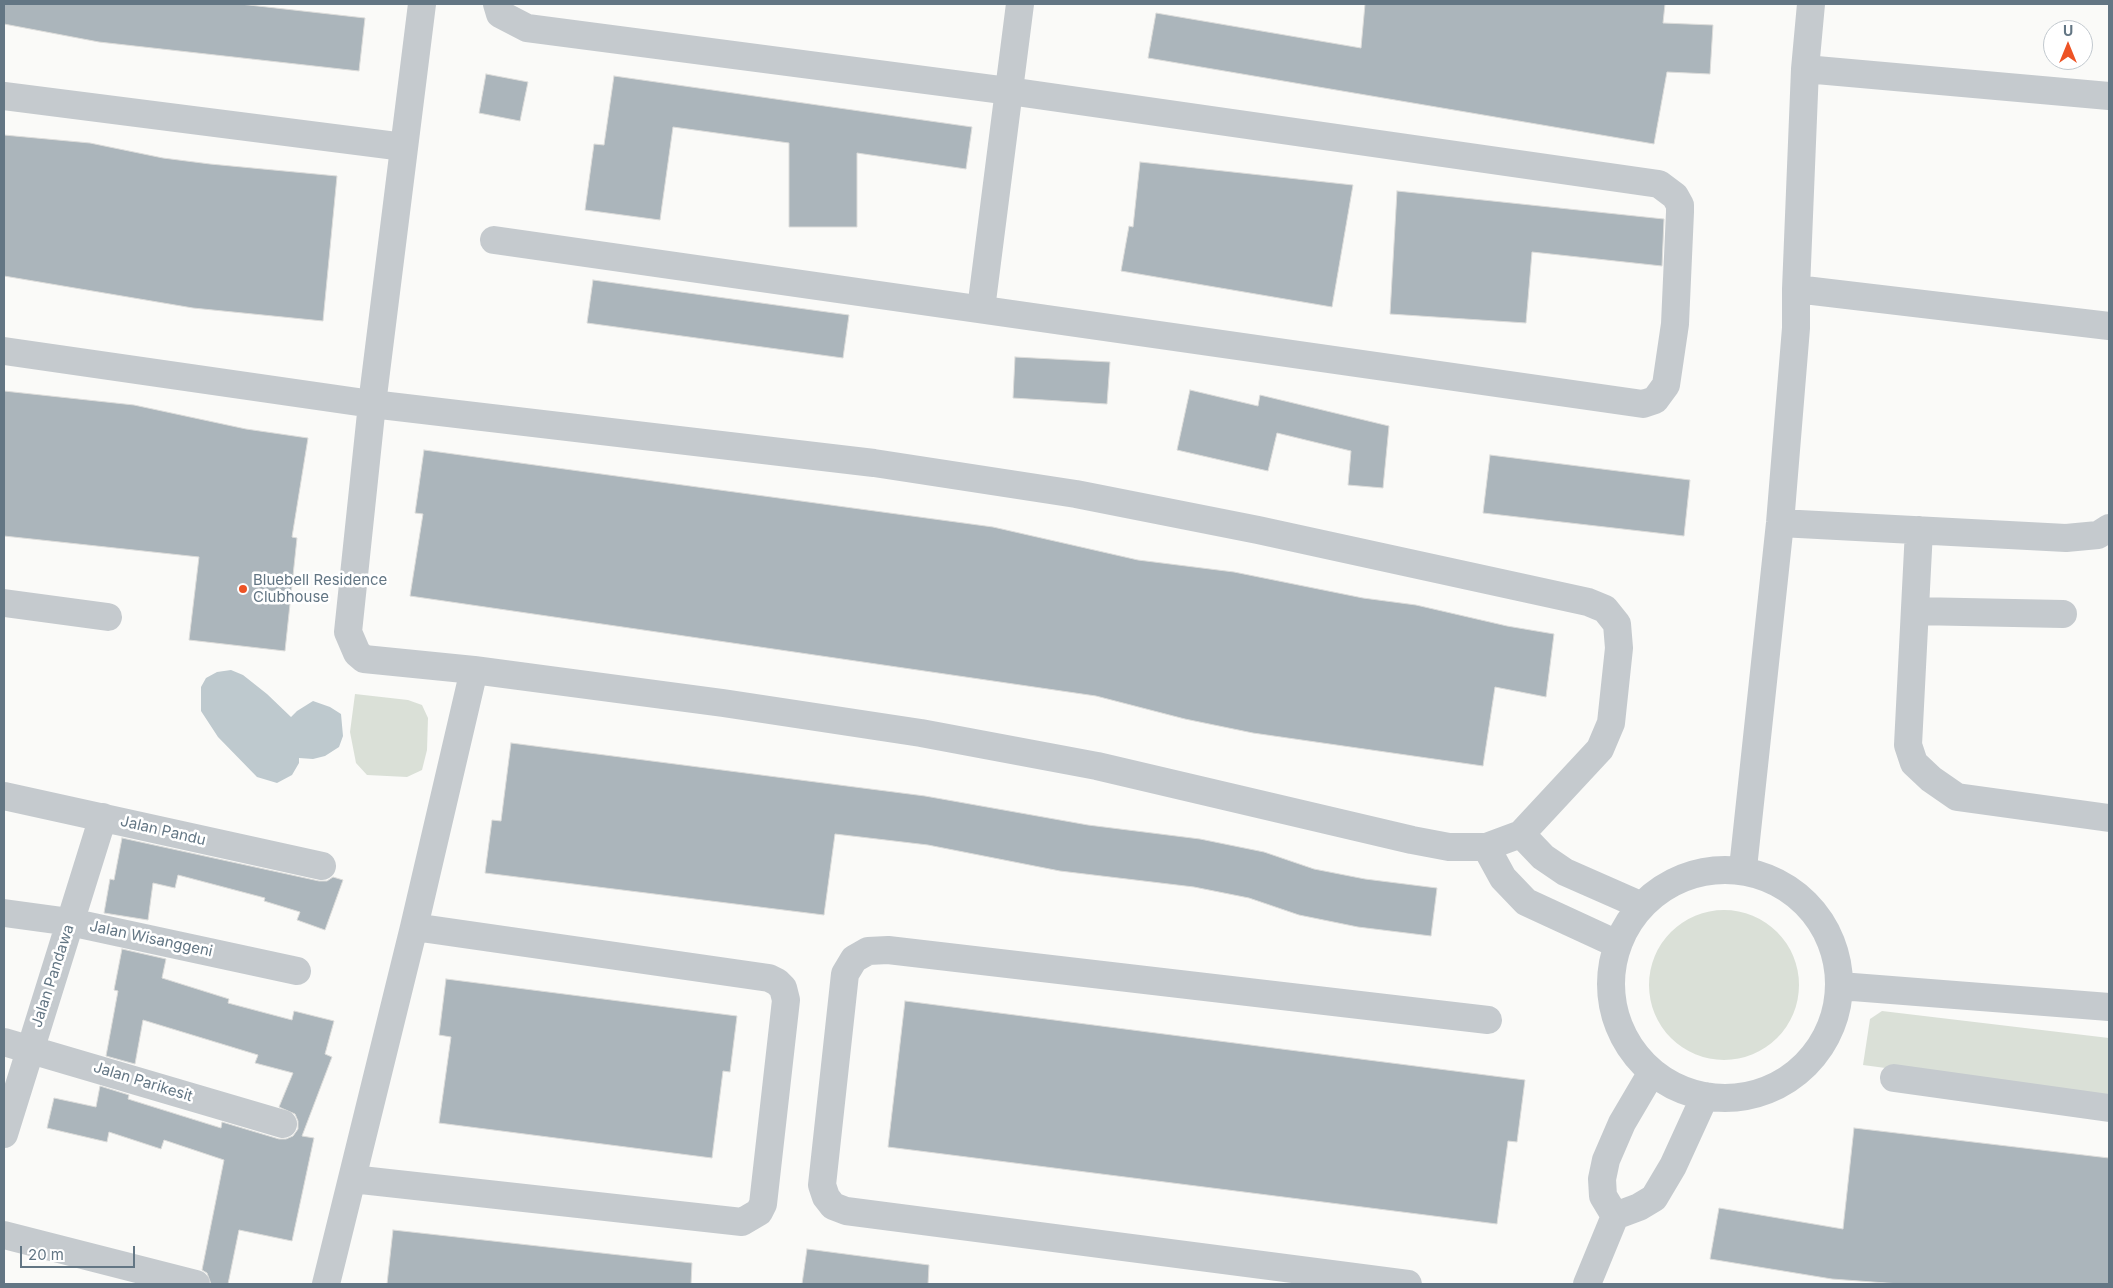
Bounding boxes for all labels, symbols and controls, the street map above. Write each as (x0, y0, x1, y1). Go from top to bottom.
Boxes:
north arrow (2043, 20, 2093, 70)
text: U (2063, 22, 2073, 39)
place label: Bluebell Residence Clubhouse (253, 571, 387, 606)
marker: Bluebell Residence Clubhouse (237, 583, 249, 595)
street label: Jalan Pandu (119, 812, 207, 850)
street label: Jalan Wisanggeni (88, 917, 214, 961)
street label: Jalan Pandawa (28, 922, 78, 1030)
street label: Jalan Parikesit (91, 1058, 195, 1106)
scale bar (22, 1236, 138, 1268)
text: 20 m (28, 1245, 64, 1264)

